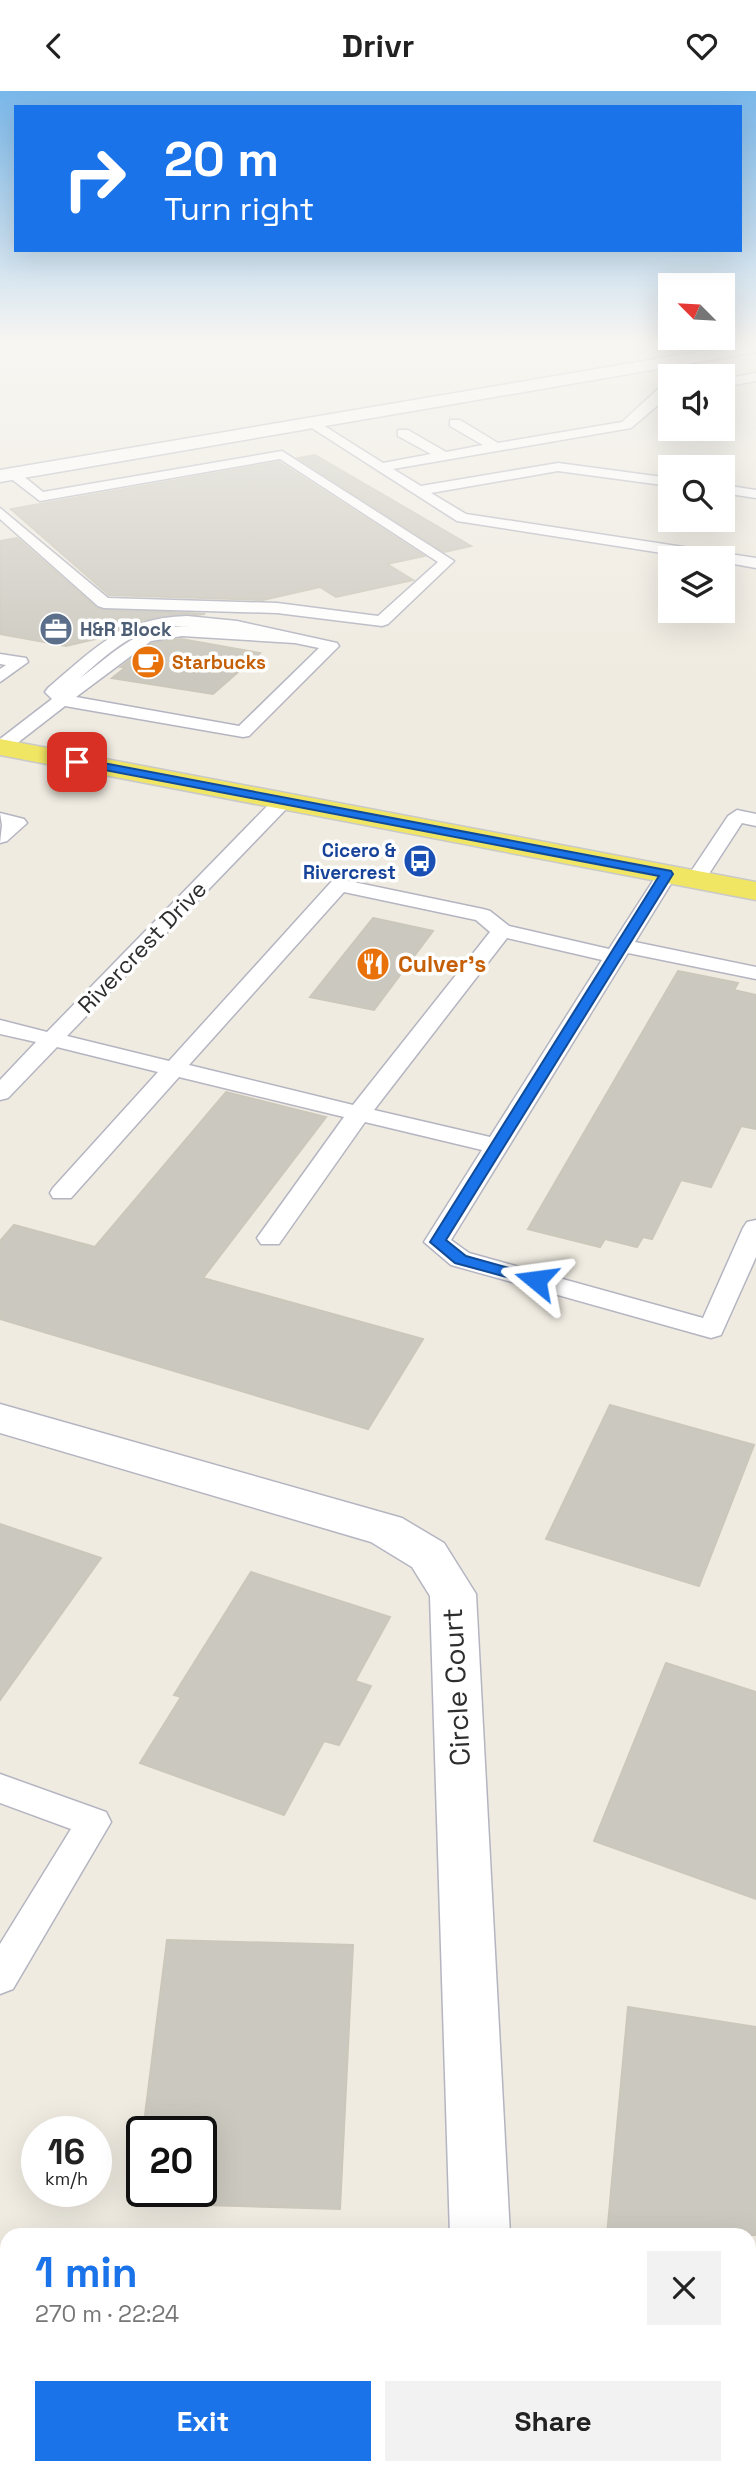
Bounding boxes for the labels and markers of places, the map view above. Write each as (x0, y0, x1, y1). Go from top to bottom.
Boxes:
office icon: H&R Block (37, 610, 75, 648)
place label: H&R Block (80, 617, 172, 642)
cafe icon: Starbucks (129, 643, 167, 681)
place label: Starbucks (172, 650, 266, 675)
pin (47, 732, 107, 792)
place label: Cicero & Rivercrest (303, 838, 396, 885)
bus stop icon: Cicero & Rivercrest (401, 842, 439, 880)
restaurant icon: Culver's (354, 945, 392, 983)
place label: Culver's (398, 949, 486, 979)

